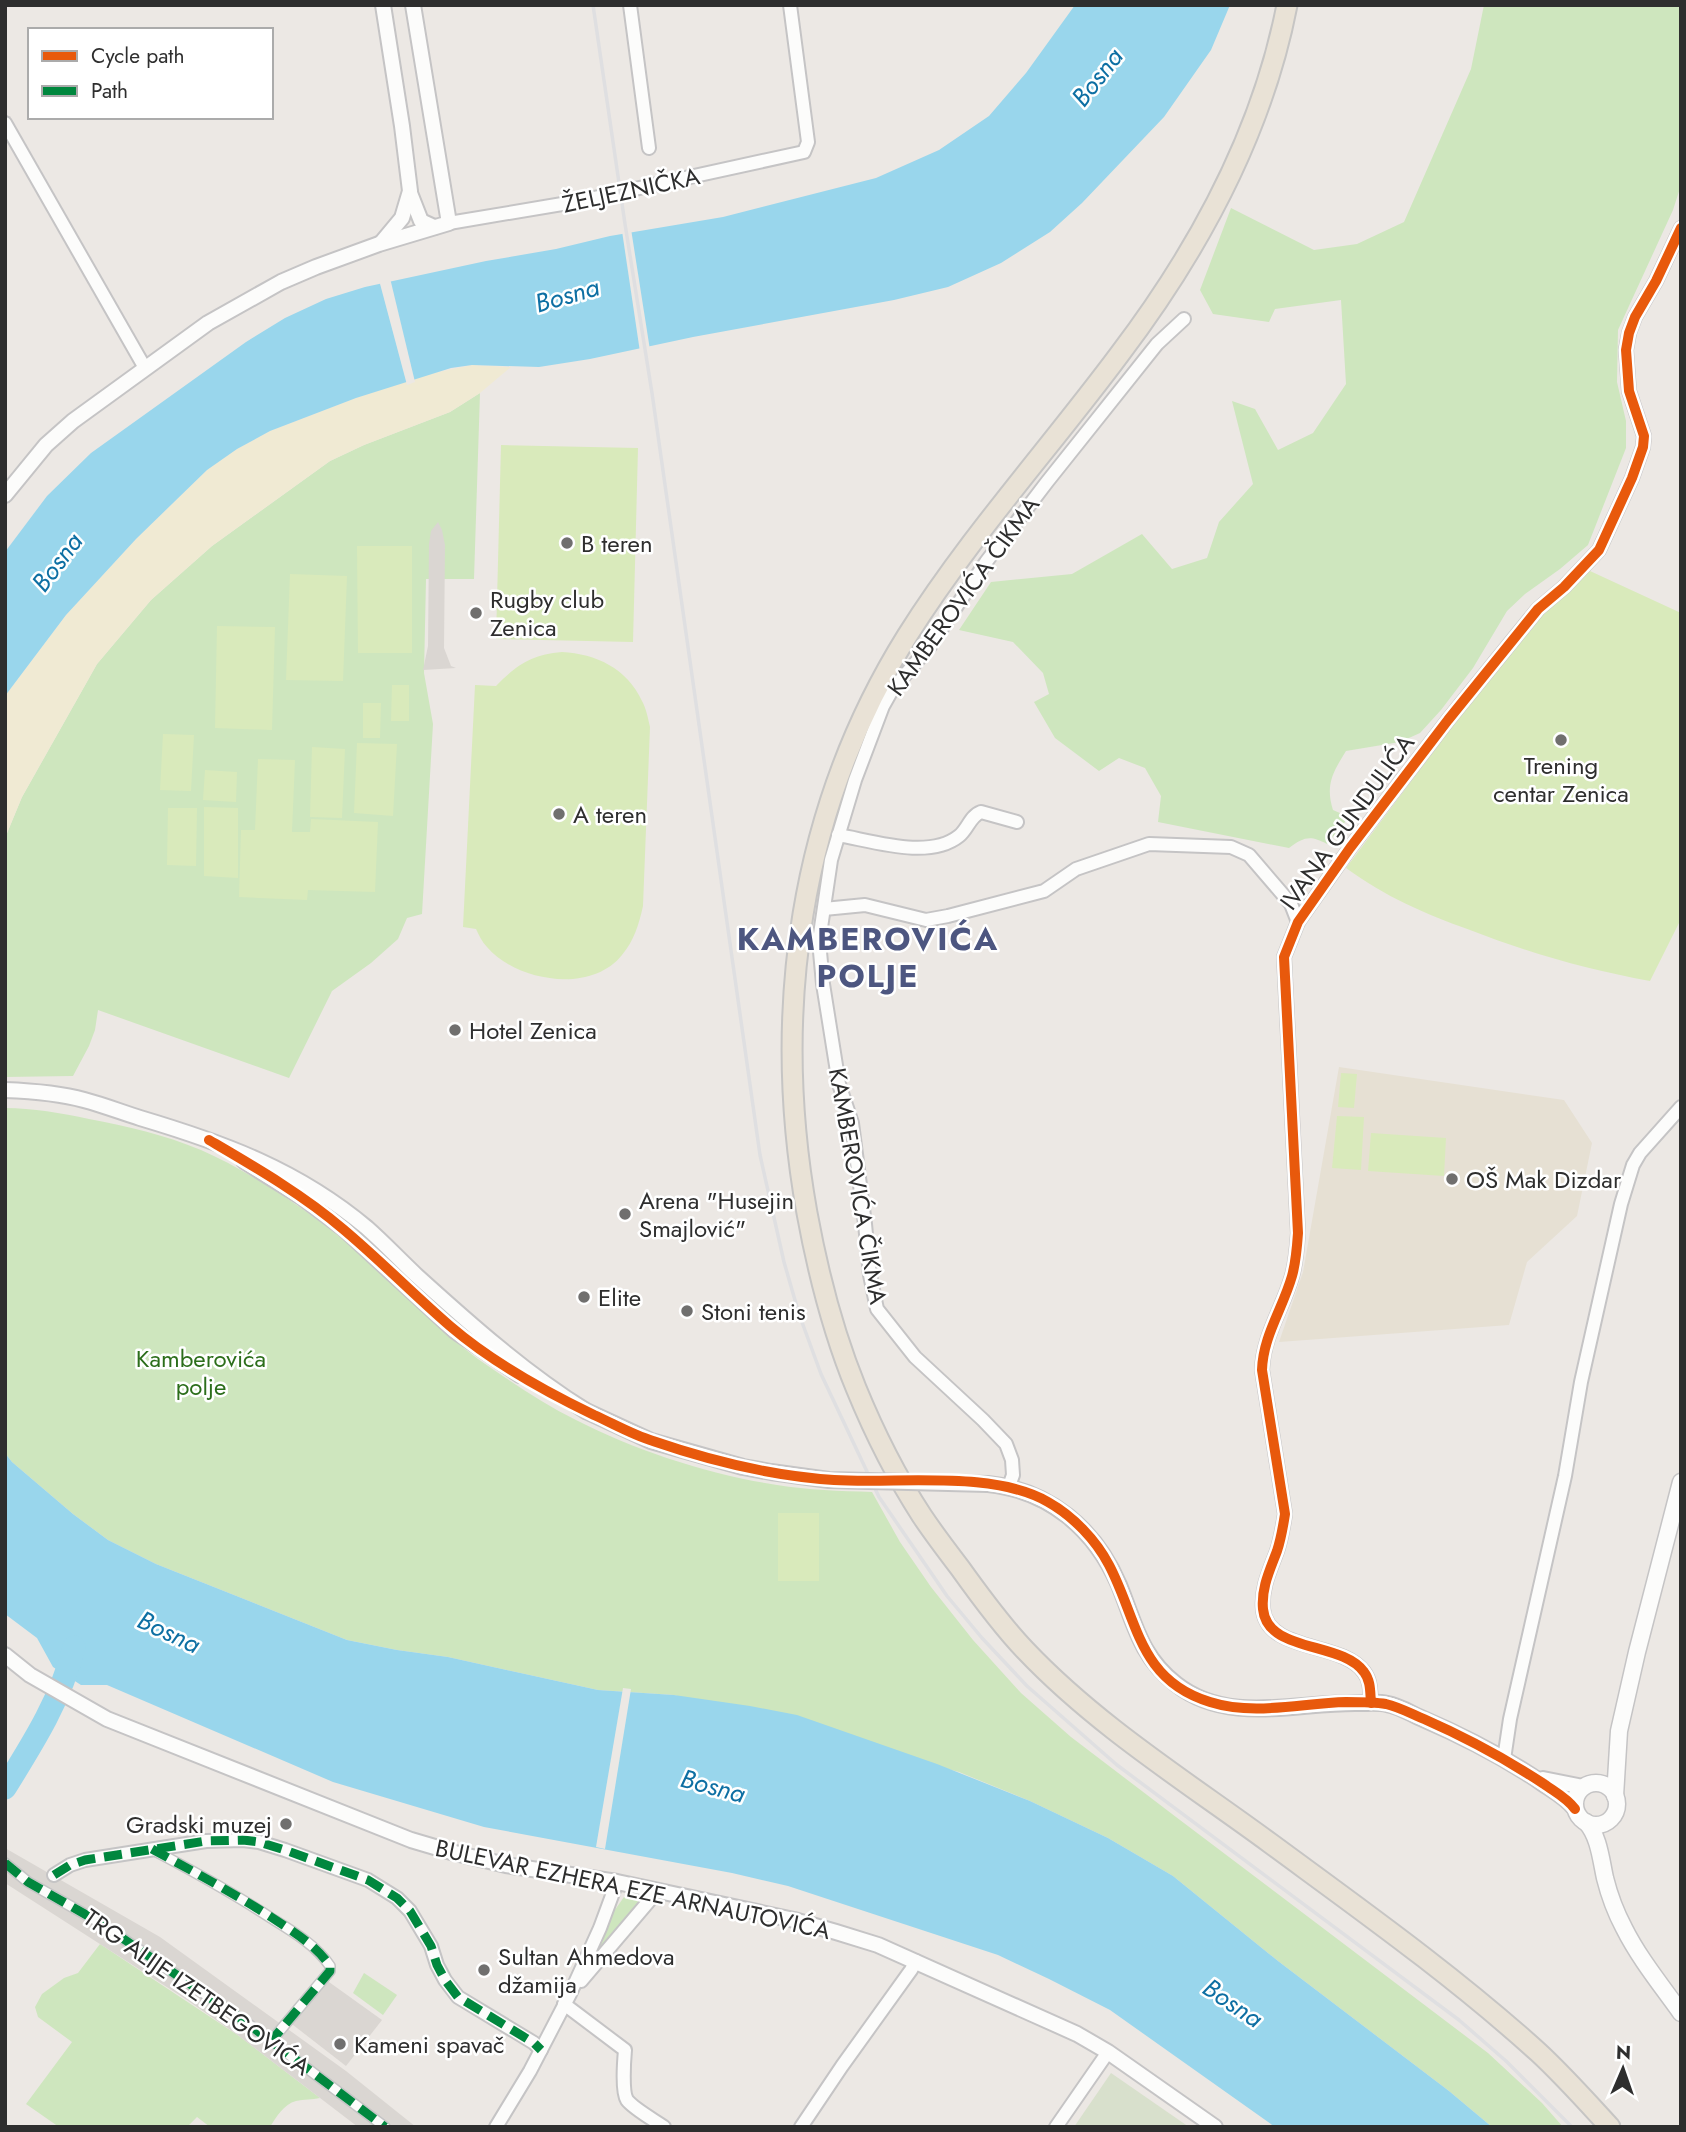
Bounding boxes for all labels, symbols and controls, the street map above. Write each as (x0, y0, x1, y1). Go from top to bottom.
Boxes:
legend (28, 28, 273, 119)
water label: Bosna (1062, 39, 1133, 115)
text: Cycle path (91, 41, 184, 71)
text: Path (91, 76, 128, 106)
street label: ŽELJEZNIČKA (559, 158, 703, 222)
water label: Bosna (530, 268, 604, 322)
street label: KAMBEROVIĆA ČIKMA (878, 489, 1048, 703)
water label: Bosna (22, 524, 92, 600)
place label: B teren (581, 526, 653, 561)
marker: B teren (559, 535, 575, 551)
place label: Rugby club Zenica (490, 582, 604, 645)
marker: Rugby club Zenica (468, 605, 484, 621)
street label: IVANA GUNDULIĆA (1271, 727, 1423, 917)
marker: Trening centar Zenica (1553, 732, 1569, 748)
place label: Trening centar Zenica (1493, 748, 1629, 811)
place label: A teren (573, 797, 647, 832)
marker: A teren (551, 806, 567, 822)
district label: KAMBEROVIĆA POLJE (737, 916, 999, 999)
place label: Hotel Zenica (469, 1013, 597, 1048)
marker: Hotel Zenica (447, 1022, 463, 1038)
street label: KAMBEROVIĆA ČIKMA (820, 1065, 896, 1307)
place label: OŠ Mak Dizdar (1466, 1162, 1622, 1197)
marker: OŠ Mak Dizdar (1444, 1171, 1460, 1187)
place label: Arena "Husejin Smajlović" (639, 1183, 794, 1246)
marker: Arena "Husejin Smajlović" (617, 1206, 633, 1222)
place label: Elite (598, 1280, 641, 1315)
marker: Elite (576, 1289, 592, 1305)
place label: Stoni tenis (701, 1294, 806, 1329)
marker: Stoni tenis (679, 1303, 695, 1319)
park label: Kamberovića polje (136, 1341, 266, 1404)
water label: Bosna (131, 1601, 207, 1663)
water label: Bosna (676, 1759, 750, 1813)
place label: Gradski muzej (126, 1807, 272, 1842)
marker: Gradski muzej (278, 1816, 294, 1832)
street label: BULEVAR EZHERA EZE ARNAUTOVIĆA (432, 1830, 834, 1948)
street label: TRG ALIJE IZETBEGOVIĆA (76, 1900, 318, 2084)
place label: Sultan Ahmedova džamija (498, 1939, 674, 2002)
marker: Sultan Ahmedova džamija (476, 1962, 492, 1978)
water label: Bosna (1195, 1969, 1271, 2037)
place label: Kameni spavač (354, 2027, 505, 2062)
north arrow (1588, 2034, 1658, 2104)
marker: Kameni spavač (332, 2036, 348, 2052)
text: N (1616, 2039, 1632, 2066)

